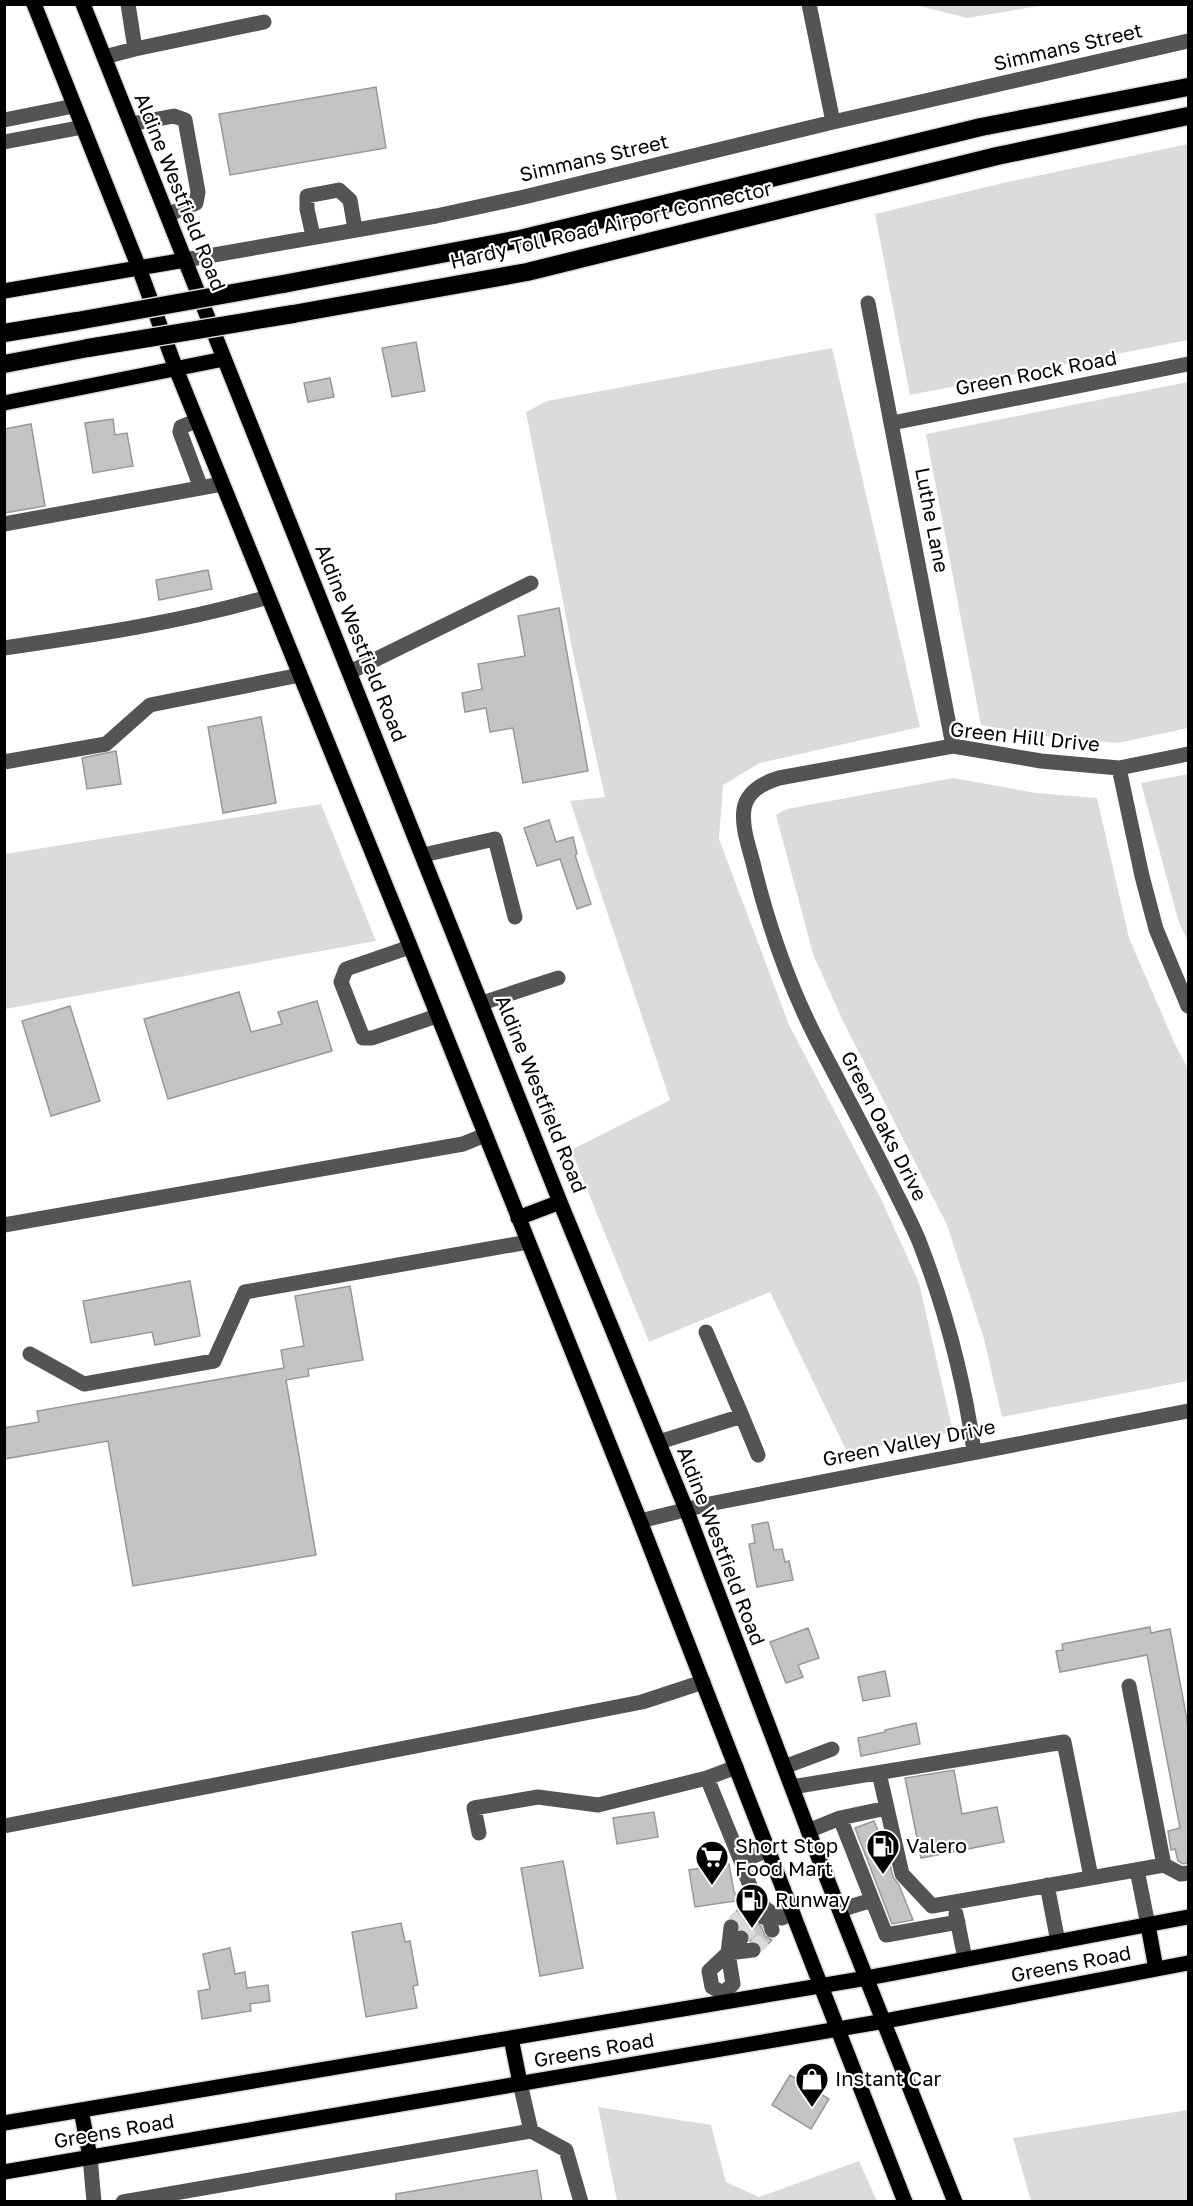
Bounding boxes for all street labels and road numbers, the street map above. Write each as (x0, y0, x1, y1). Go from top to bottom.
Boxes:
street label: Simmans Street (991, 17, 1145, 75)
street label: Aldine Westfield Road (130, 89, 232, 294)
street label: Simmans Street (517, 128, 671, 186)
street label: Hardy Toll Road Airport Connector (448, 175, 774, 273)
street label: Green Rock Road (953, 345, 1119, 399)
street label: Luthe Lane (911, 465, 955, 575)
street label: Aldine Westfield Road (311, 540, 413, 745)
street label: Green Hill Drive (949, 716, 1101, 756)
street label: Aldine Westfield Road (491, 991, 593, 1196)
street label: Green Oaks Drive (837, 1047, 933, 1204)
street label: Green Valley Drive (820, 1414, 997, 1471)
street label: Aldine Westfield Road (673, 1443, 771, 1648)
street label: Greens Road (1009, 1940, 1133, 1986)
street label: Greens Road (532, 2027, 656, 2071)
street label: Greens Road (52, 2108, 176, 2152)

